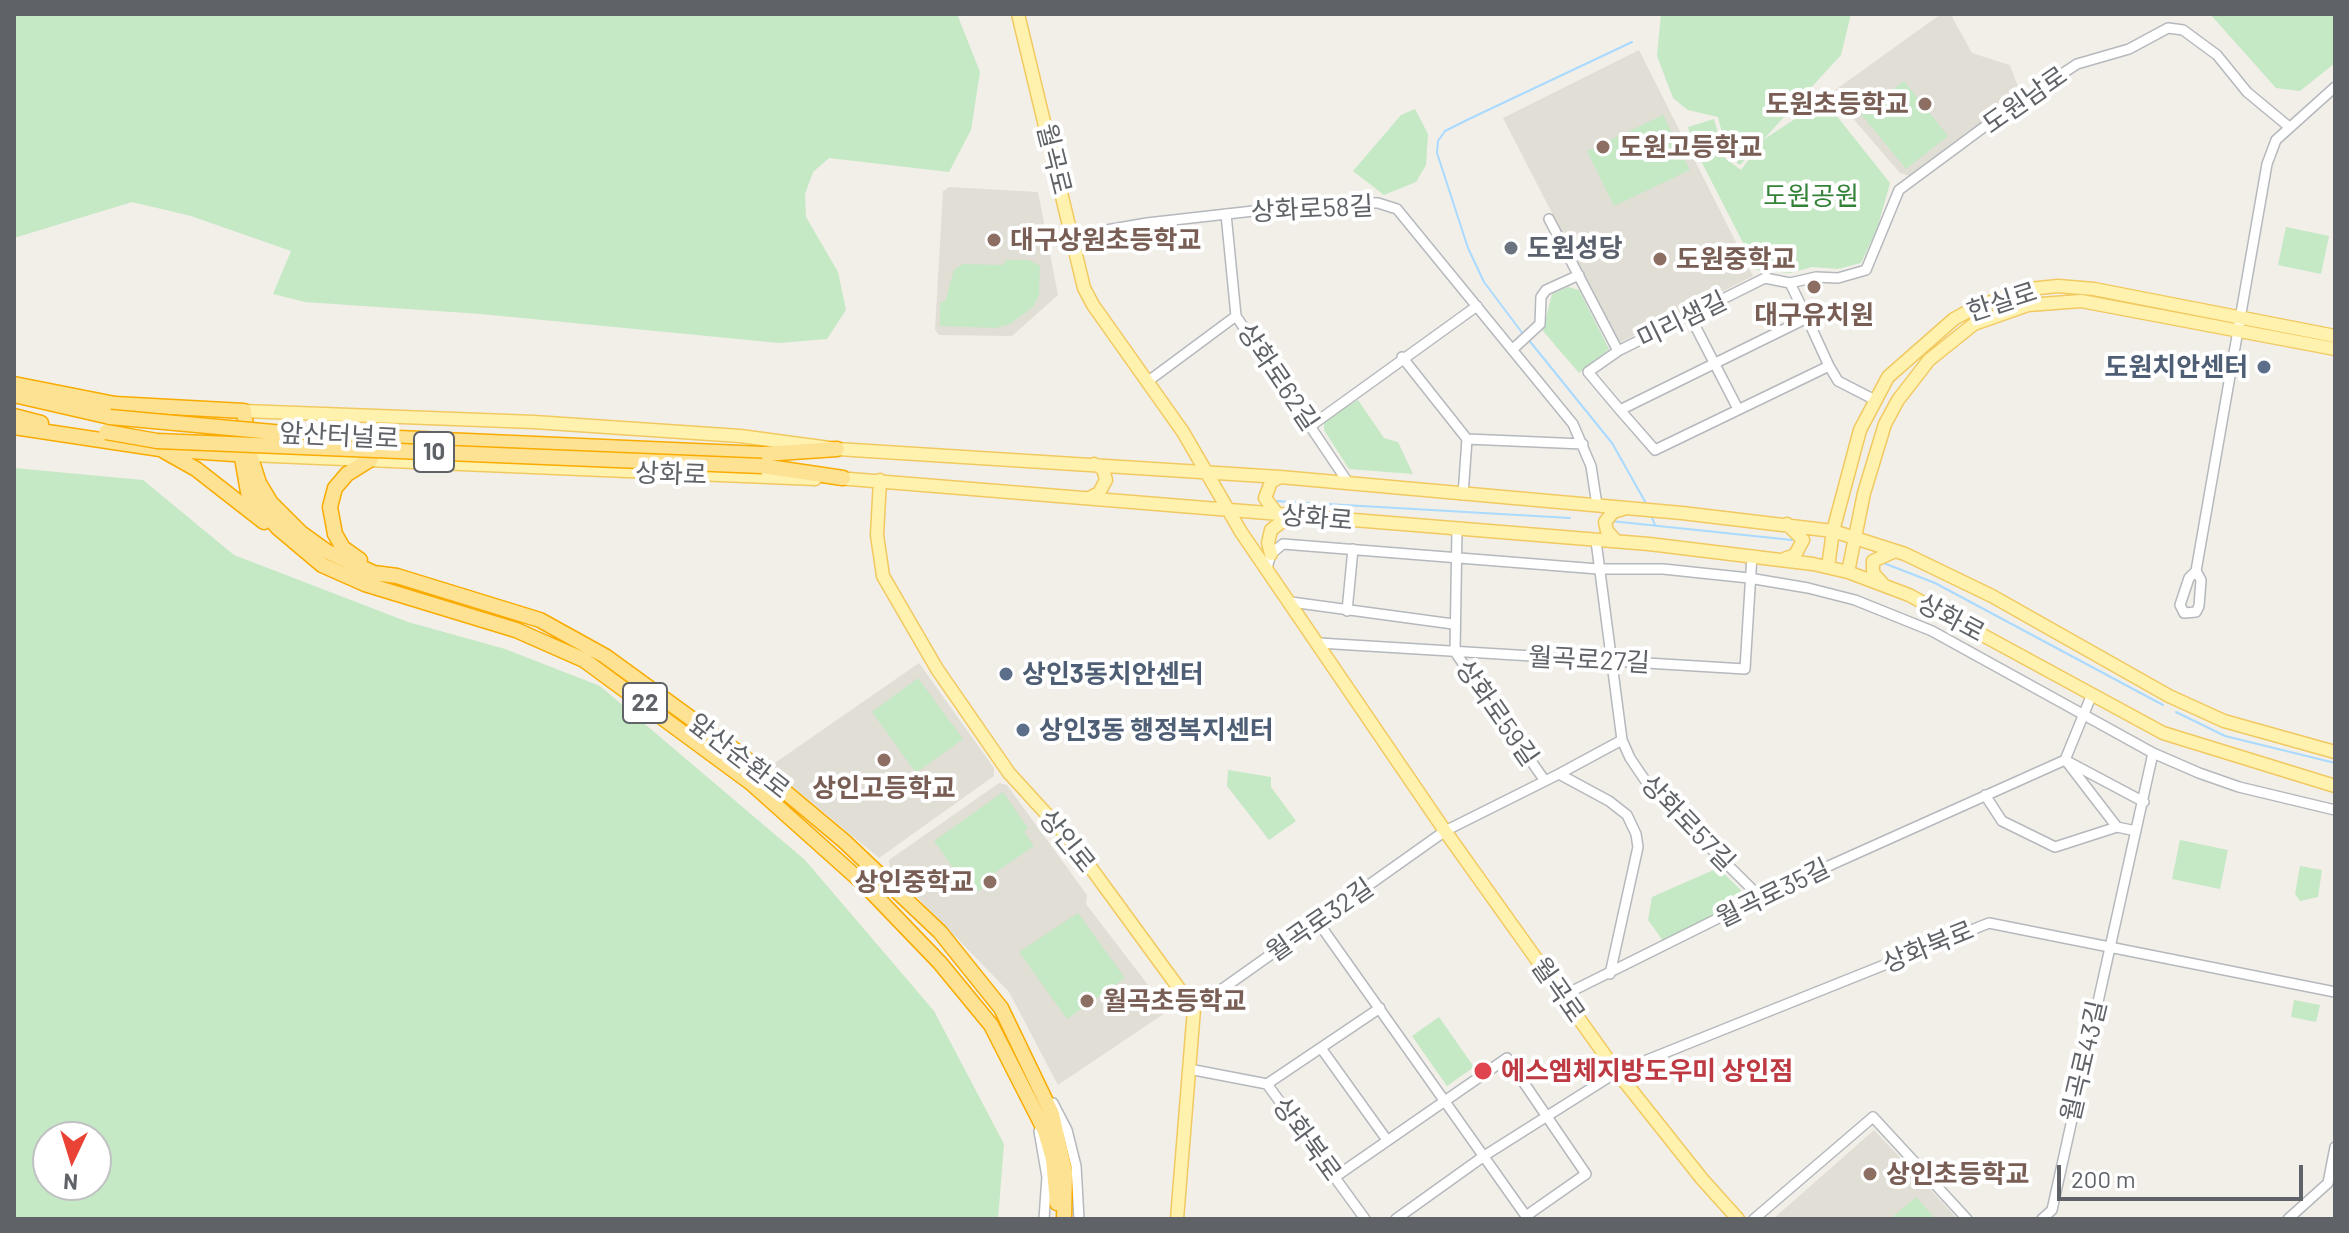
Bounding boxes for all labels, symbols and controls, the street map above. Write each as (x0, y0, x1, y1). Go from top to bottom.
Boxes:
street label: 도원남로 (1977, 60, 2073, 140)
place label: 도원초등학교 (1765, 88, 1909, 120)
marker: 도원초등학교 (1916, 95, 1934, 113)
street label: 월곡로 (1030, 120, 1078, 198)
place label: 도원고등학교 (1619, 131, 1763, 163)
marker: 도원고등학교 (1594, 138, 1612, 156)
park label: 도원공원 (1763, 180, 1859, 212)
street label: 상화로58길 (1250, 190, 1374, 228)
place label: 대구상원초등학교 (1010, 224, 1201, 256)
marker: 대구상원초등학교 (985, 231, 1003, 249)
place label: 도원성당 (1527, 232, 1623, 264)
marker: 도원성당 (1502, 239, 1520, 257)
place label: 도원중학교 (1676, 243, 1796, 275)
marker: 도원중학교 (1651, 250, 1669, 268)
street label: 한실로 (1963, 276, 2041, 328)
marker: 대구유치원 (1805, 278, 1823, 296)
street label: 미리샘길 (1632, 285, 1732, 355)
place label: 대구유치원 (1754, 299, 1874, 331)
street label: 상화로62길 (1231, 317, 1325, 437)
place label: 도원치안센터 (2104, 351, 2248, 383)
marker: 도원치안센터 (2255, 358, 2273, 376)
street label: 앞산터널로 (278, 417, 400, 455)
road number: 10 (414, 432, 454, 472)
street label: 상화로 (635, 457, 707, 491)
street label: 상화로 (1280, 499, 1354, 537)
street label: 상화로 (1912, 587, 1990, 649)
street label: 월곡로27길 (1527, 641, 1651, 679)
street label: 상화로59길 (1449, 654, 1545, 772)
place label: 상인3동치안센터 (1022, 658, 1203, 690)
marker: 상인3동치안센터 (997, 665, 1015, 683)
road number: 22 (623, 683, 667, 723)
street label: 앞산순환로 (682, 707, 796, 805)
place label: 상인3동 행정복지센터 (1039, 714, 1274, 746)
marker: 상인3동 행정복지센터 (1014, 721, 1032, 739)
marker: 상인고등학교 (875, 751, 893, 769)
street label: 상화로57길 (1635, 769, 1741, 877)
place label: 상인고등학교 (812, 772, 956, 804)
street label: 상인로 (1032, 803, 1102, 879)
street label: 월곡로35길 (1711, 852, 1835, 934)
place label: 상인중학교 (854, 866, 974, 898)
street label: 월곡로32길 (1261, 872, 1379, 968)
marker: 상인중학교 (981, 873, 999, 891)
street label: 상화북로 (1878, 915, 1978, 979)
street label: 월곡로 (1525, 952, 1591, 1028)
place label: 월곡초등학교 (1103, 985, 1247, 1017)
marker: 월곡초등학교 (1078, 992, 1096, 1010)
street label: 월곡로43길 (2055, 997, 2113, 1125)
place label: 에스엠체지방도우미 상인점 (1501, 1055, 1793, 1087)
marker: 에스엠체지방도우미 상인점 (1472, 1060, 1494, 1082)
street label: 상화북로 (1266, 1091, 1348, 1187)
north arrow (32, 1121, 112, 1201)
scale bar (2061, 1149, 2307, 1199)
place label: 상인초등학교 (1886, 1158, 2030, 1190)
text: 200 m (2071, 1164, 2136, 1193)
marker: 상인초등학교 (1861, 1165, 1879, 1183)
text: N (62, 1169, 79, 1196)

